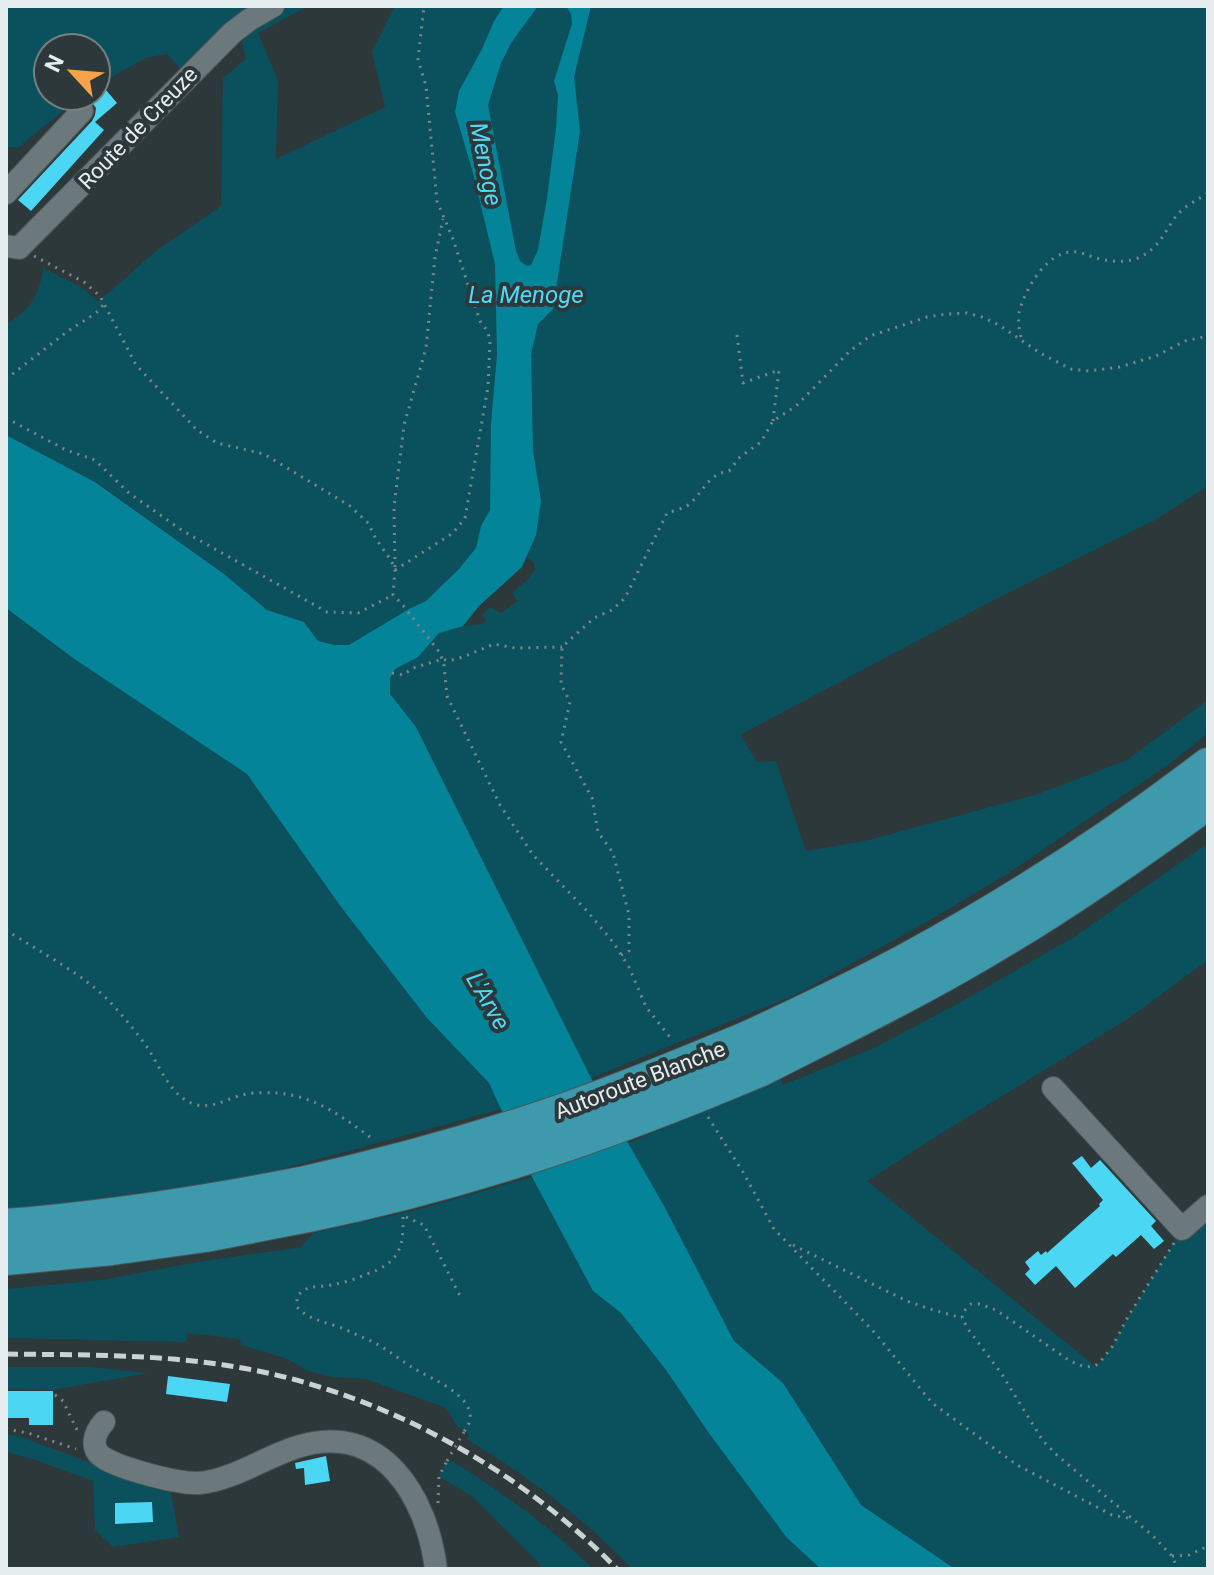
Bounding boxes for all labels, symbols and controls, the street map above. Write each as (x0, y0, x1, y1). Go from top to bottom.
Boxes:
north arrow (32, 32, 112, 112)
text: N (40, 51, 69, 76)
street label: Route de Creuze (73, 62, 203, 194)
water label: Menoge (464, 120, 508, 208)
water label: La Menoge (468, 281, 584, 309)
water label: L'Arve (460, 967, 516, 1035)
street label: Autoroute Blanche (551, 1036, 729, 1124)

